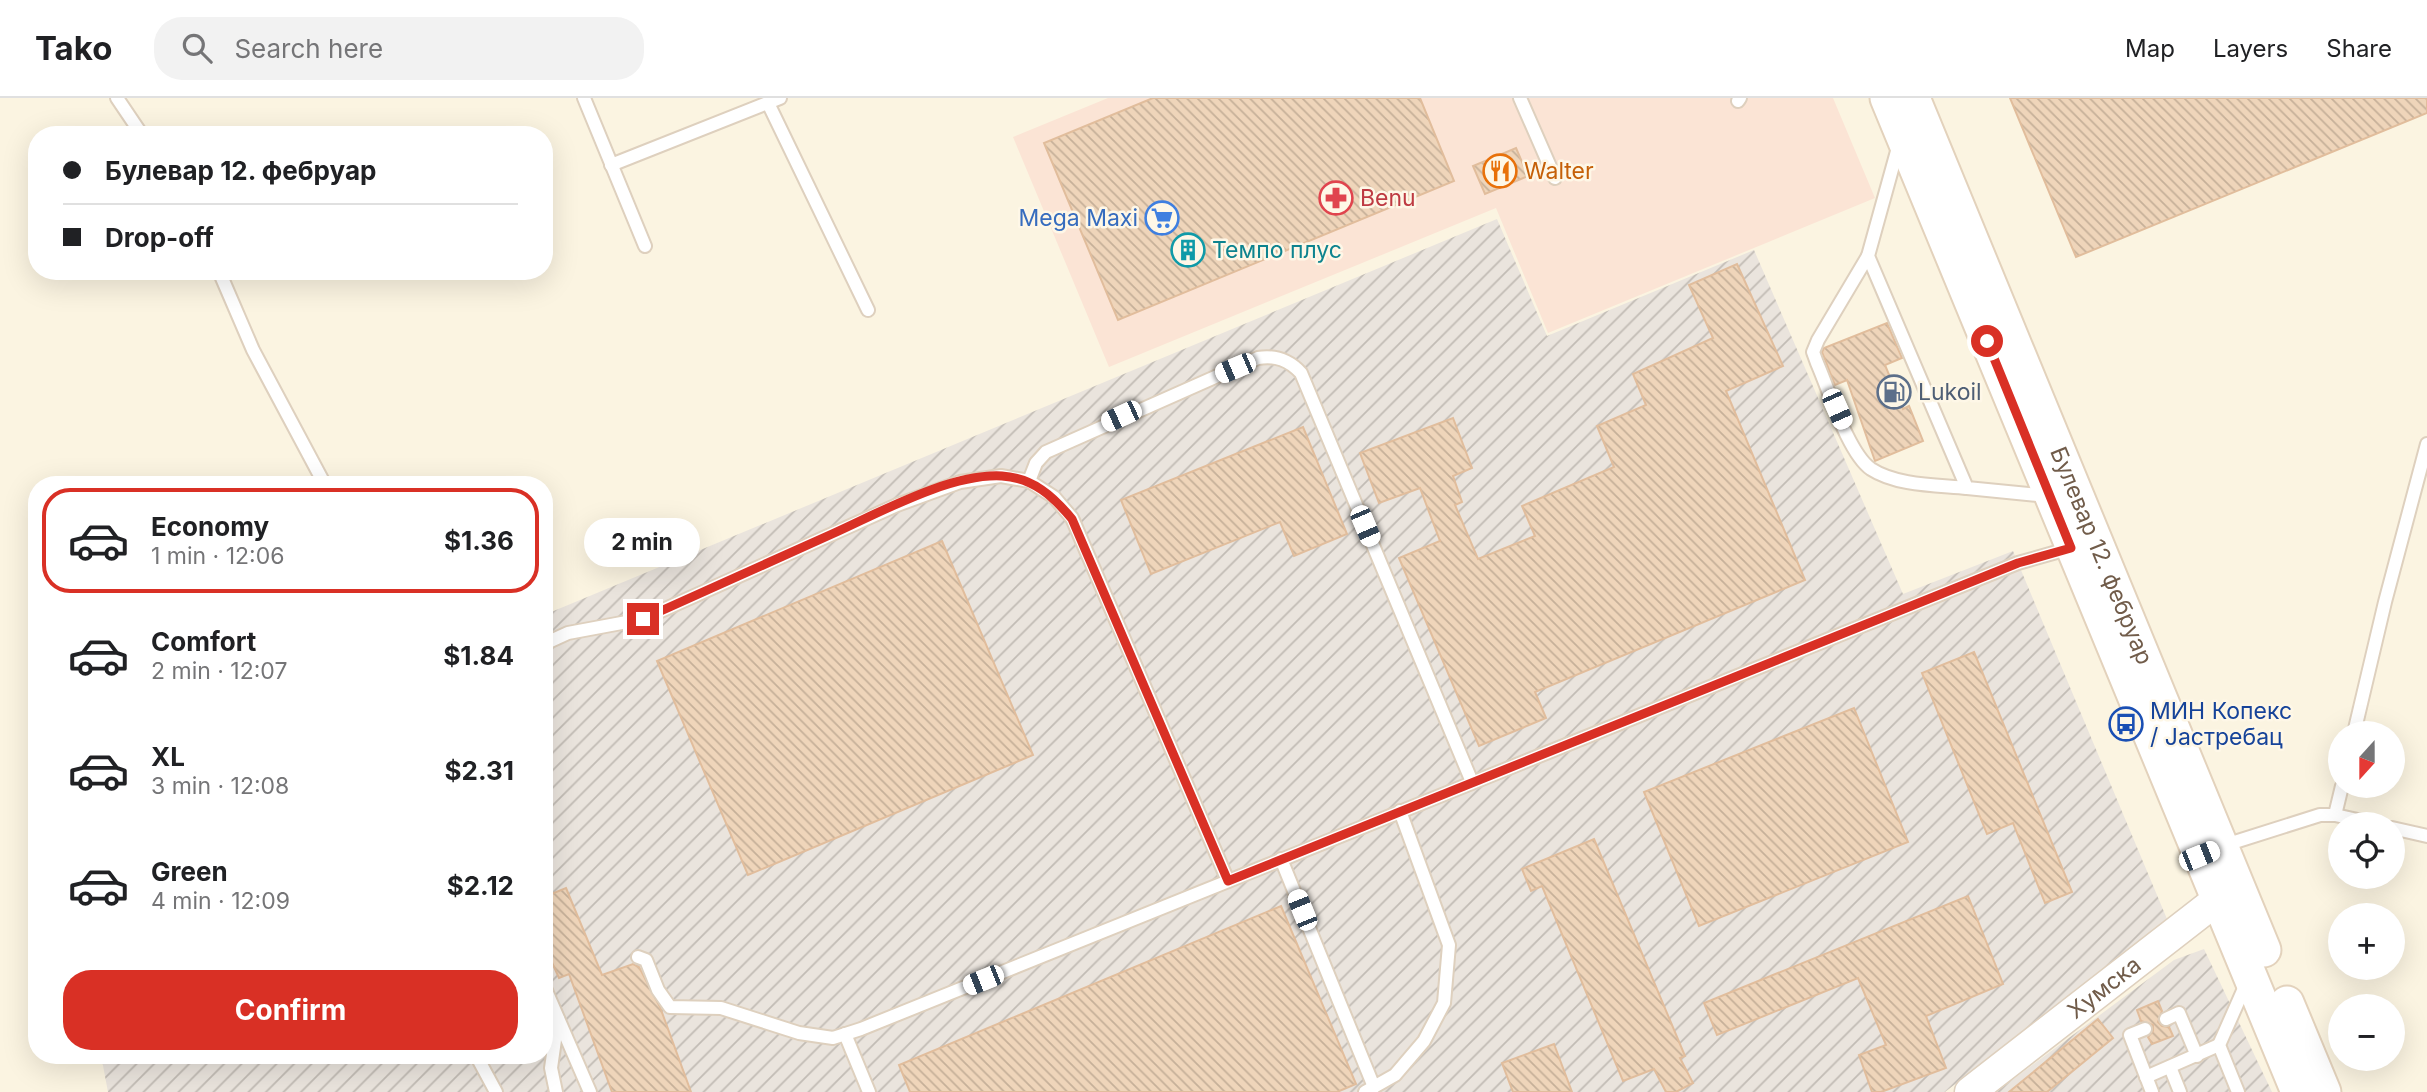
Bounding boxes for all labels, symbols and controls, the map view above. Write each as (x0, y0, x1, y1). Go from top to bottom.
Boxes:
search box (154, 17, 644, 80)
text: Tako (35, 28, 112, 68)
icon: search (178, 29, 216, 67)
text: Search here (234, 33, 383, 64)
text: Map (2125, 34, 2175, 63)
text: Layers (2213, 34, 2288, 63)
text: Share (2326, 34, 2392, 63)
restaurant icon: Walter (1481, 152, 1519, 190)
text: Булевар 12. фебруар (105, 155, 376, 186)
place label: Walter (1524, 157, 1594, 185)
pharmacy icon: Benu (1317, 179, 1355, 217)
place label: Benu (1360, 184, 1416, 212)
supermarket icon: Mega Maxi (1143, 199, 1181, 237)
place label: Mega Maxi (1019, 204, 1138, 232)
text: Drop-off (105, 222, 214, 253)
building icon: Темпо плус (1169, 231, 1207, 269)
place label: Темпо плус (1212, 236, 1342, 264)
route start (1971, 325, 2003, 357)
car (1212, 350, 1259, 386)
fuel station icon: Lukoil (1875, 373, 1913, 411)
place label: Lukoil (1918, 378, 1982, 406)
car (1819, 386, 1856, 432)
car (1098, 398, 1145, 434)
street label: Булевар 12. фебруар (2044, 443, 2159, 669)
car (1348, 503, 1383, 549)
icon: car (67, 509, 130, 572)
text: Economy (151, 511, 269, 542)
callout: 2 min (585, 518, 701, 566)
text: $1.36 (444, 525, 514, 556)
text: 2 min (611, 528, 673, 556)
text: 1 min · 12:06 (151, 542, 284, 570)
route end (627, 603, 659, 635)
icon: car (67, 624, 130, 687)
text: Comfort (151, 626, 256, 657)
text: $1.84 (443, 640, 514, 671)
text: 2 min · 12:07 (151, 657, 287, 685)
place label: МИН Копекс / Јастребац (2150, 697, 2292, 751)
bus stop icon: МИН Копекс / Јастребац (2107, 705, 2145, 743)
north arrow (2328, 721, 2404, 798)
map controls (2328, 721, 2405, 1071)
icon: car (67, 739, 130, 802)
text: XL (151, 741, 185, 772)
text: $2.31 (445, 755, 514, 786)
text: 3 min · 12:08 (151, 772, 289, 800)
button: locate (2328, 812, 2405, 889)
car (2176, 838, 2223, 874)
icon: car (67, 854, 130, 917)
text: Green (151, 856, 228, 887)
text: $2.12 (447, 870, 514, 901)
text: 4 min · 12:09 (151, 887, 290, 915)
car (1285, 887, 1320, 933)
button: + (2328, 903, 2405, 980)
street label: Хумска (2062, 951, 2146, 1025)
car (960, 962, 1007, 998)
button: Confirm (63, 970, 518, 1050)
button: − (2328, 994, 2405, 1071)

